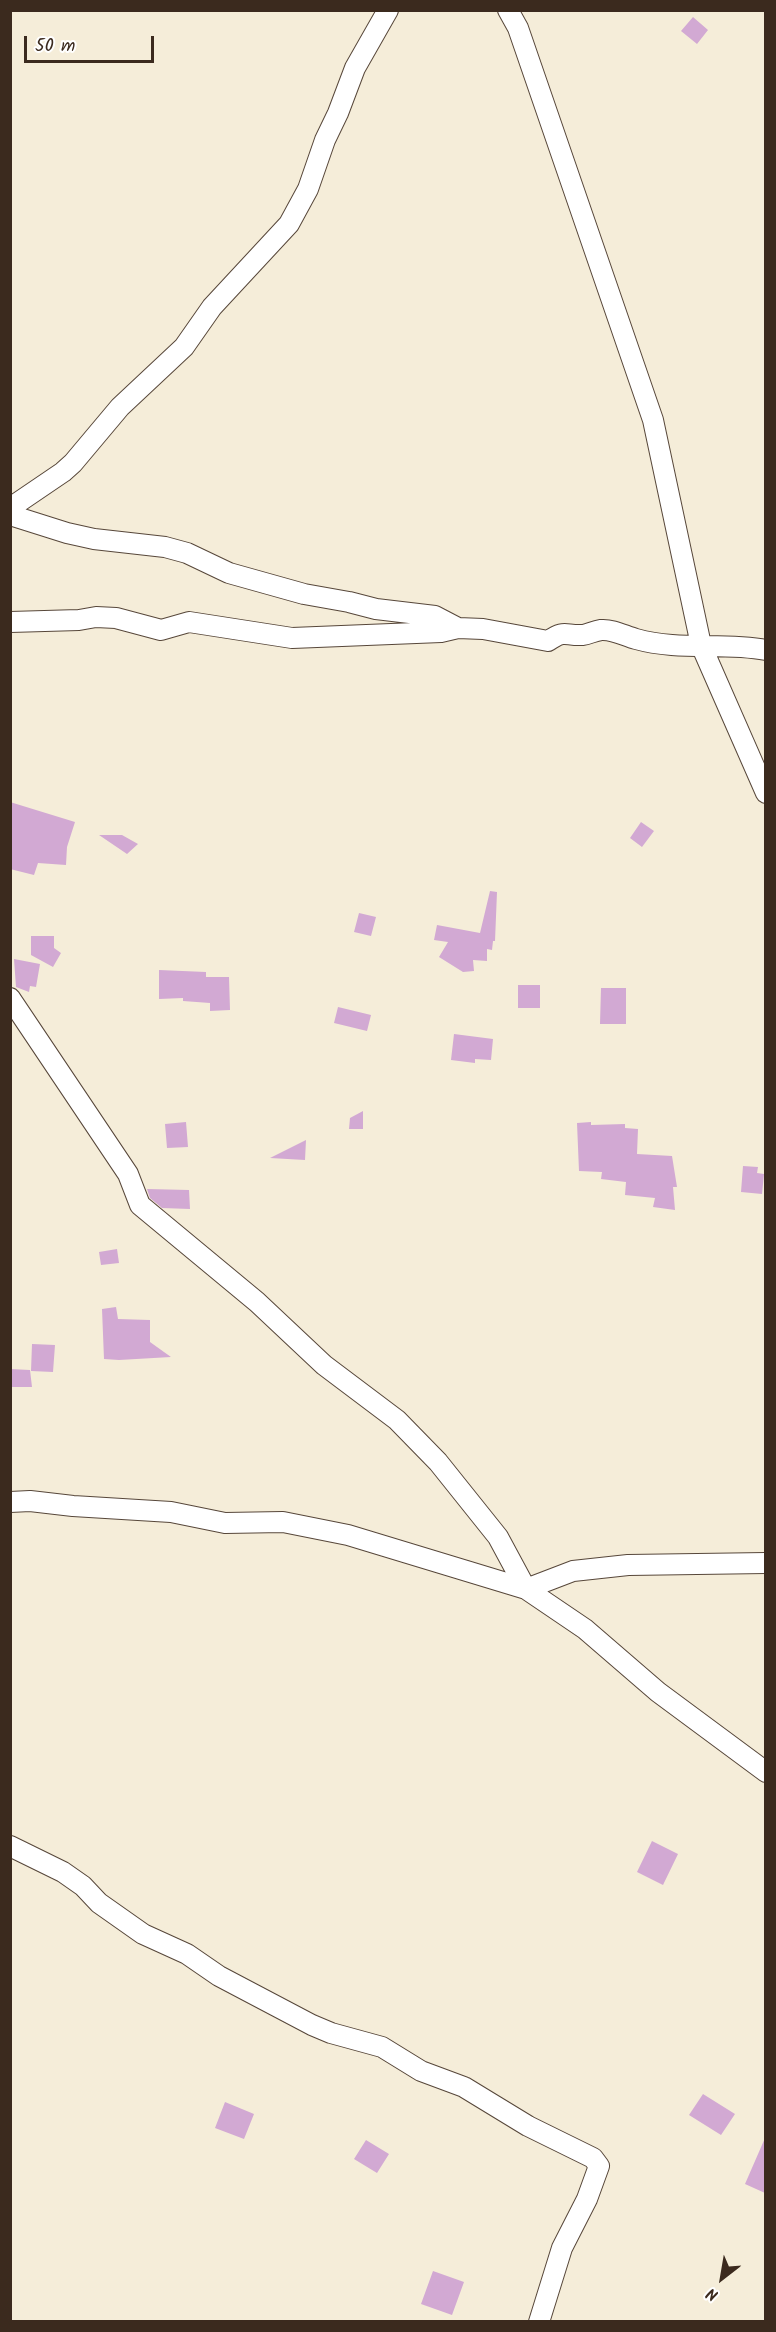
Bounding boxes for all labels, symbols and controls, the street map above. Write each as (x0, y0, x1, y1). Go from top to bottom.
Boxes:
scale bar (27, 24, 158, 62)
text: 50 m (35, 32, 75, 61)
north arrow (692, 2248, 752, 2308)
text: N (702, 2281, 723, 2307)

